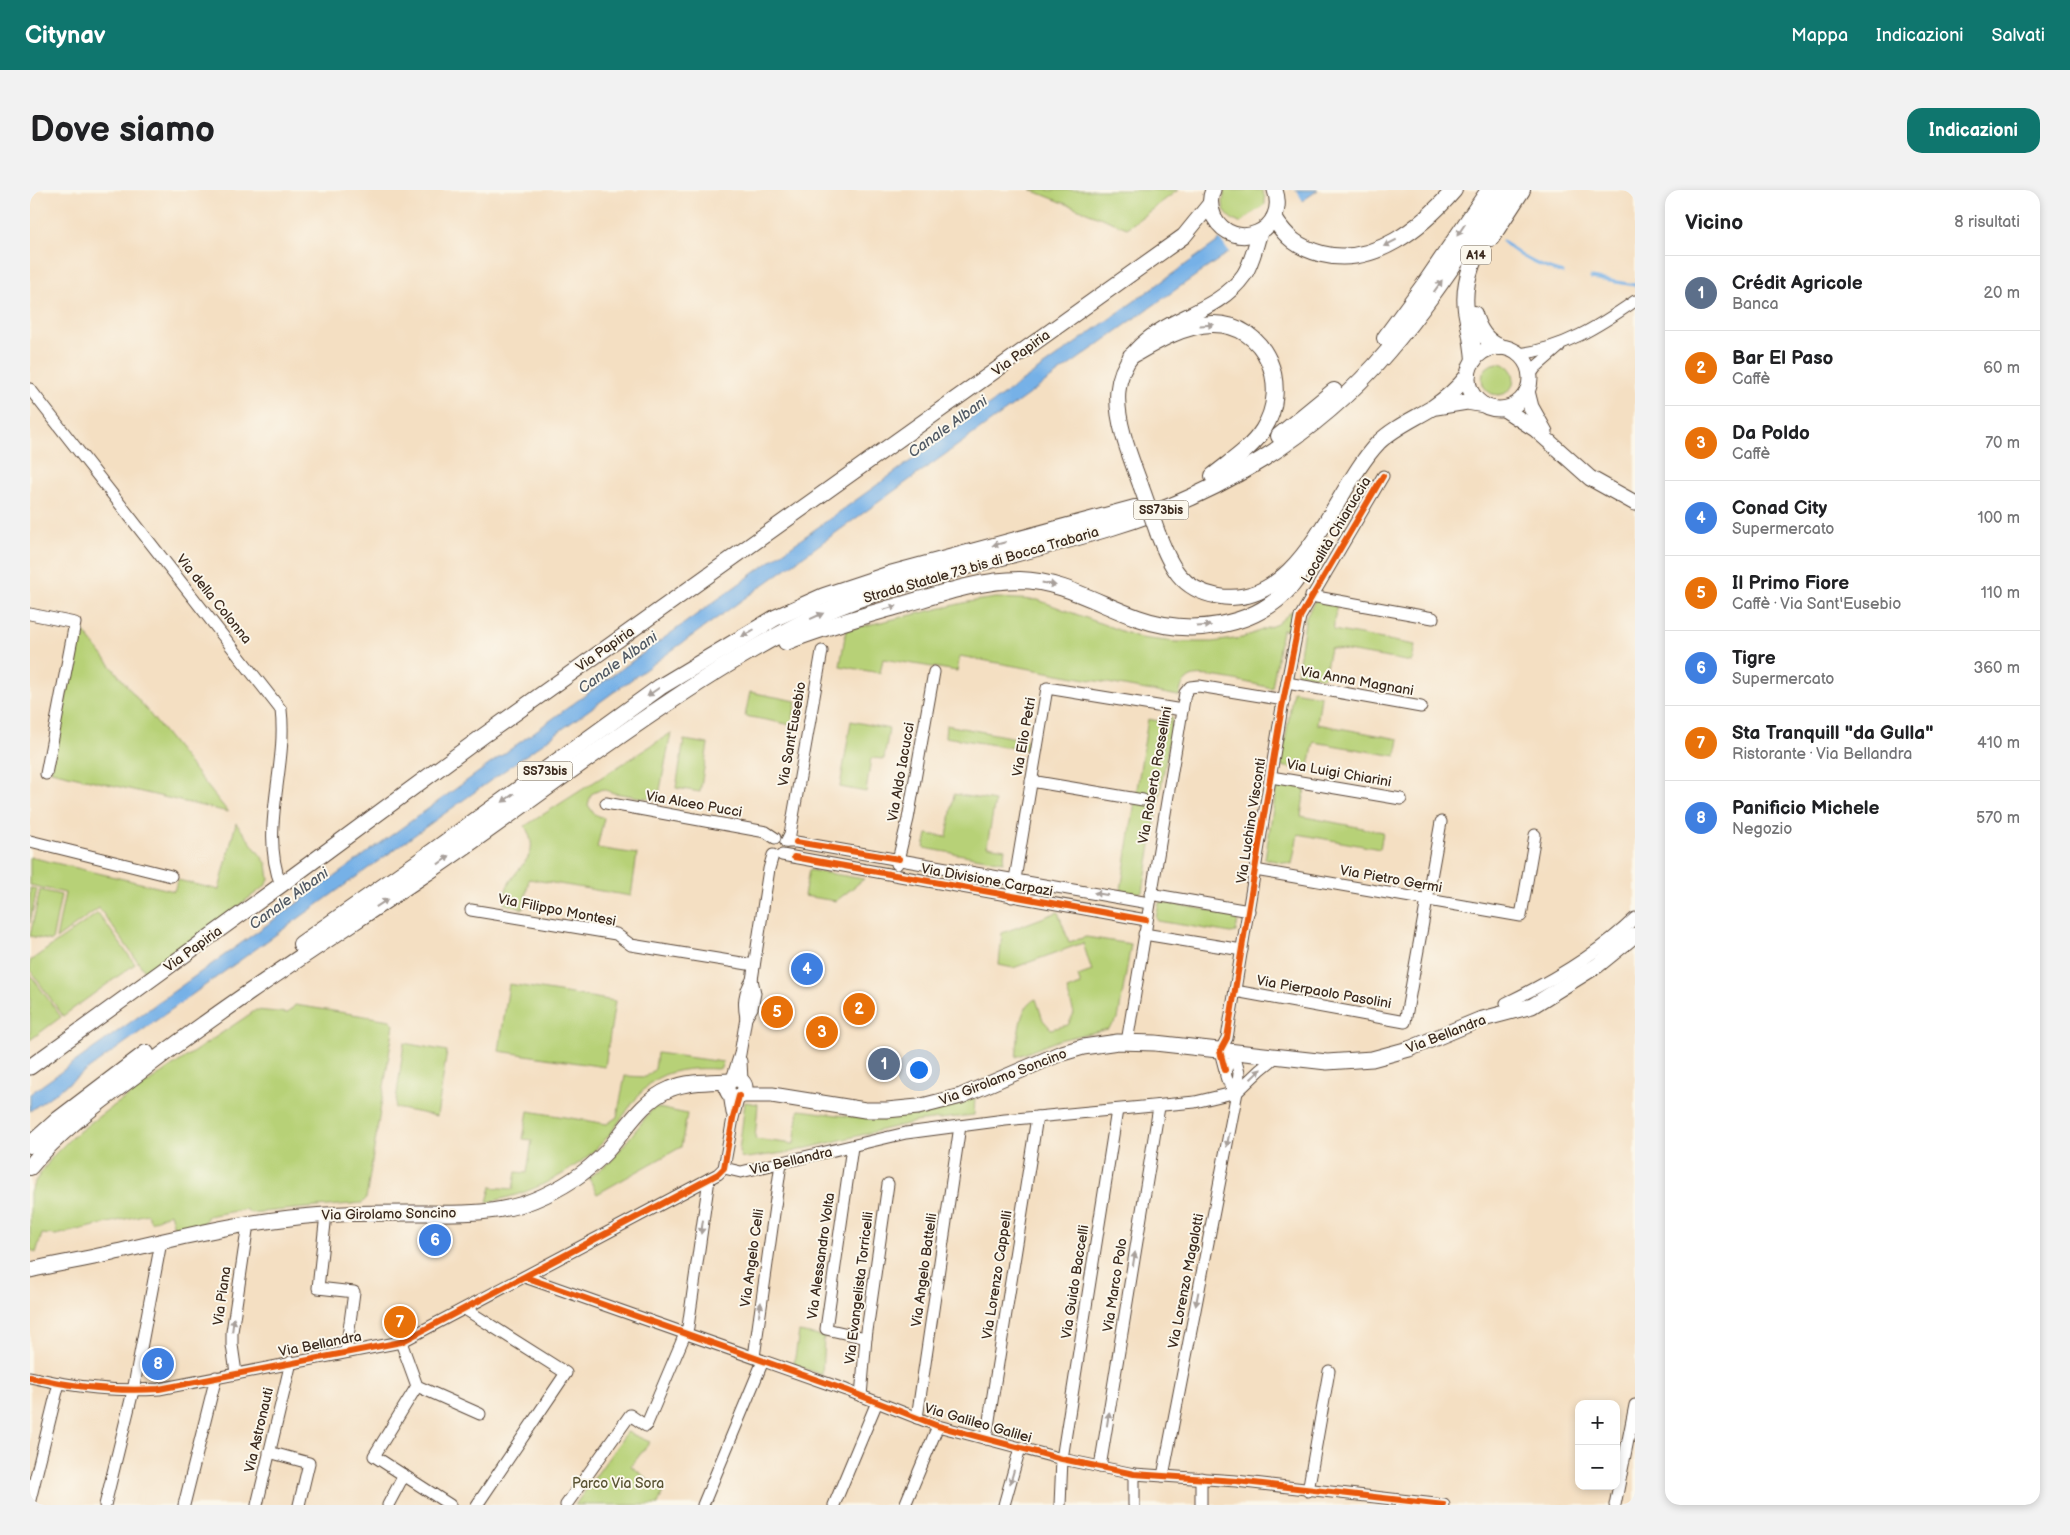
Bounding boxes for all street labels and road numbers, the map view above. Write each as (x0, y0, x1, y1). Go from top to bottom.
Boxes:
road number: A14 (1461, 246, 1491, 264)
street label: Via Papiria (989, 326, 1053, 380)
street label: Località Chiaruccia (1298, 474, 1374, 586)
road number: SS73bis (1134, 500, 1188, 520)
street label: Strada Statale 73 bis di Bocca Trabaria (861, 523, 1101, 607)
street label: Via della Colonna (173, 551, 255, 647)
street label: Via Papiria (572, 623, 638, 675)
street label: Via Anna Magnani (1299, 663, 1415, 699)
street label: Via Sant'Eusebio (774, 680, 810, 788)
street label: Via Elio Petri (1009, 696, 1039, 778)
street label: Via Roberto Rossellini (1135, 705, 1175, 845)
street label: Via Aldo Iacucci (884, 721, 918, 823)
street label: Via Luigi Chiarini (1285, 755, 1393, 791)
street label: Via Luchino Visconti (1233, 757, 1269, 885)
road number: SS73bis (518, 762, 572, 780)
street label: Via Alceo Pucci (645, 787, 743, 821)
street label: Via Divisione Carpazi (920, 860, 1054, 900)
street label: Via Pietro Germi (1339, 862, 1443, 896)
street label: Via Filippo Montesi (497, 890, 617, 930)
street label: Via Papiria (161, 922, 225, 976)
street label: Via Pierpaolo Pasolini (1255, 972, 1393, 1012)
street label: Via Bellandra (1404, 1011, 1488, 1057)
street label: Via Girolamo Soncino (937, 1045, 1069, 1109)
street label: Via Bellandra (748, 1143, 834, 1179)
street label: Via Alessandro Volta (804, 1192, 838, 1320)
street label: Via Girolamo Soncino (321, 1204, 457, 1224)
street label: Via Angelo Celli (737, 1208, 767, 1308)
street label: Via Lorenzo Cappelli (978, 1209, 1016, 1341)
street label: Via Evangelista Torricelli (841, 1211, 877, 1365)
street label: Via Angelo Battelli (908, 1212, 940, 1328)
street label: Via Lorenzo Magalotti (1165, 1212, 1207, 1350)
street label: Via Guido Baccelli (1058, 1224, 1092, 1340)
street label: Via Marco Polo (1099, 1237, 1131, 1333)
street label: Via Piana (209, 1265, 235, 1327)
street label: Via Bellandra (277, 1328, 363, 1360)
street label: Via Astronauti (241, 1386, 277, 1474)
street label: Via Galileo Galilei (922, 1400, 1034, 1446)

